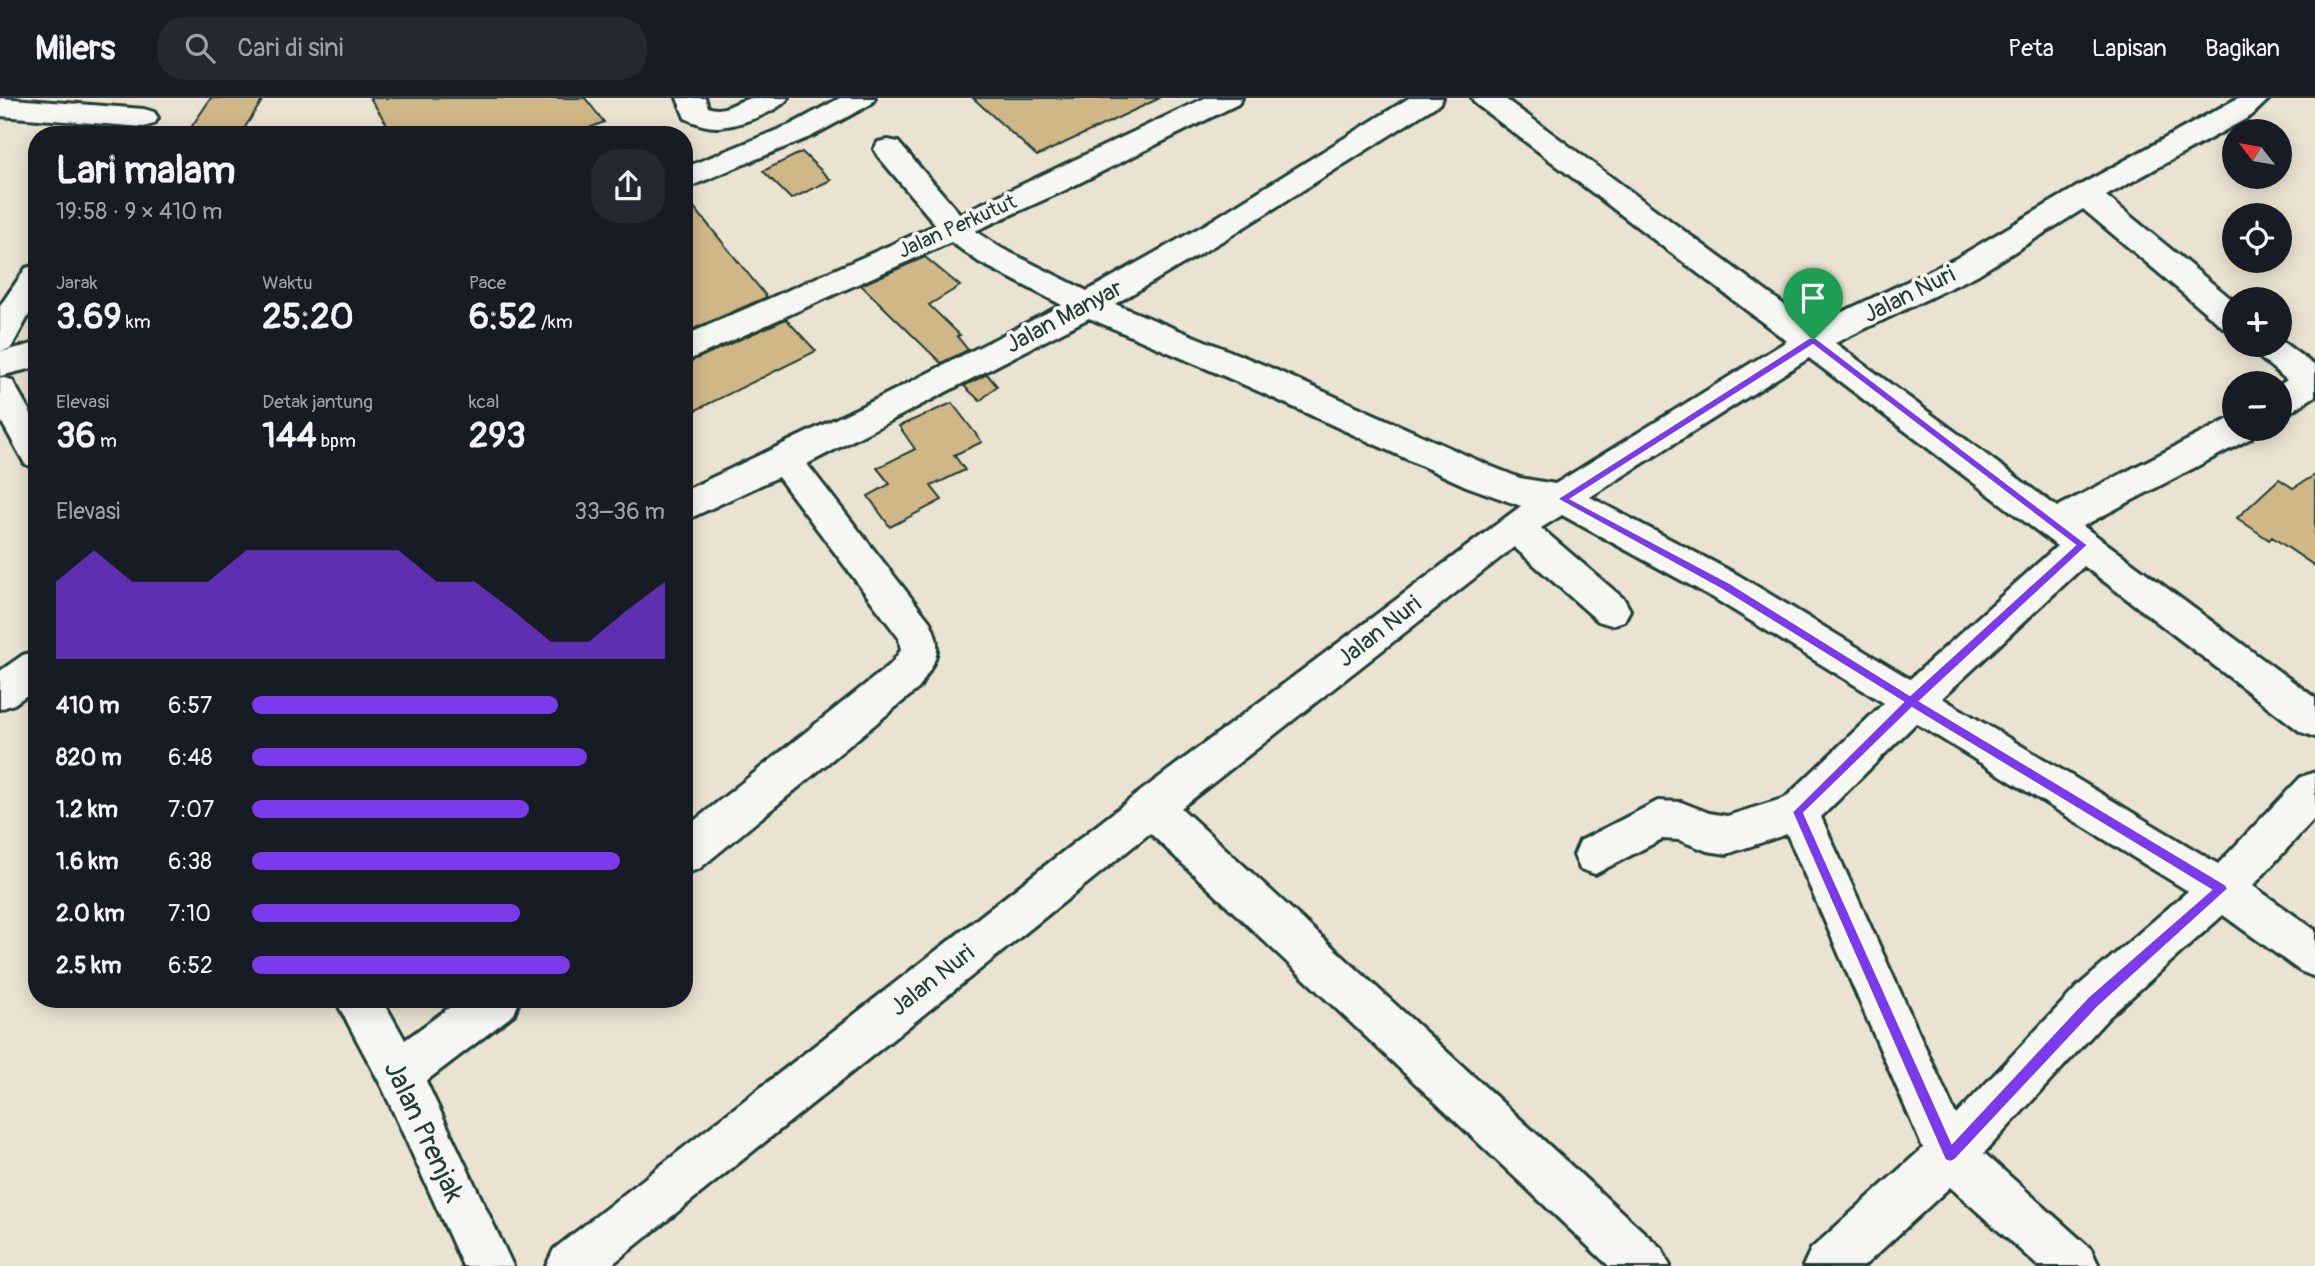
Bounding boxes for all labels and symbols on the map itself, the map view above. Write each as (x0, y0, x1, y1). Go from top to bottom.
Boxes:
north arrow (2222, 119, 2292, 189)
street label: Jalan Perkutut (894, 188, 1021, 265)
street label: Jalan Nuri (1858, 260, 1960, 329)
pin (1783, 268, 1843, 340)
street label: Jalan Manyar (1001, 273, 1128, 359)
street label: Jalan Nuri (1331, 590, 1427, 673)
street label: Jalan Nuri (884, 939, 980, 1022)
street label: Jalan Prenjak (376, 1055, 472, 1208)

